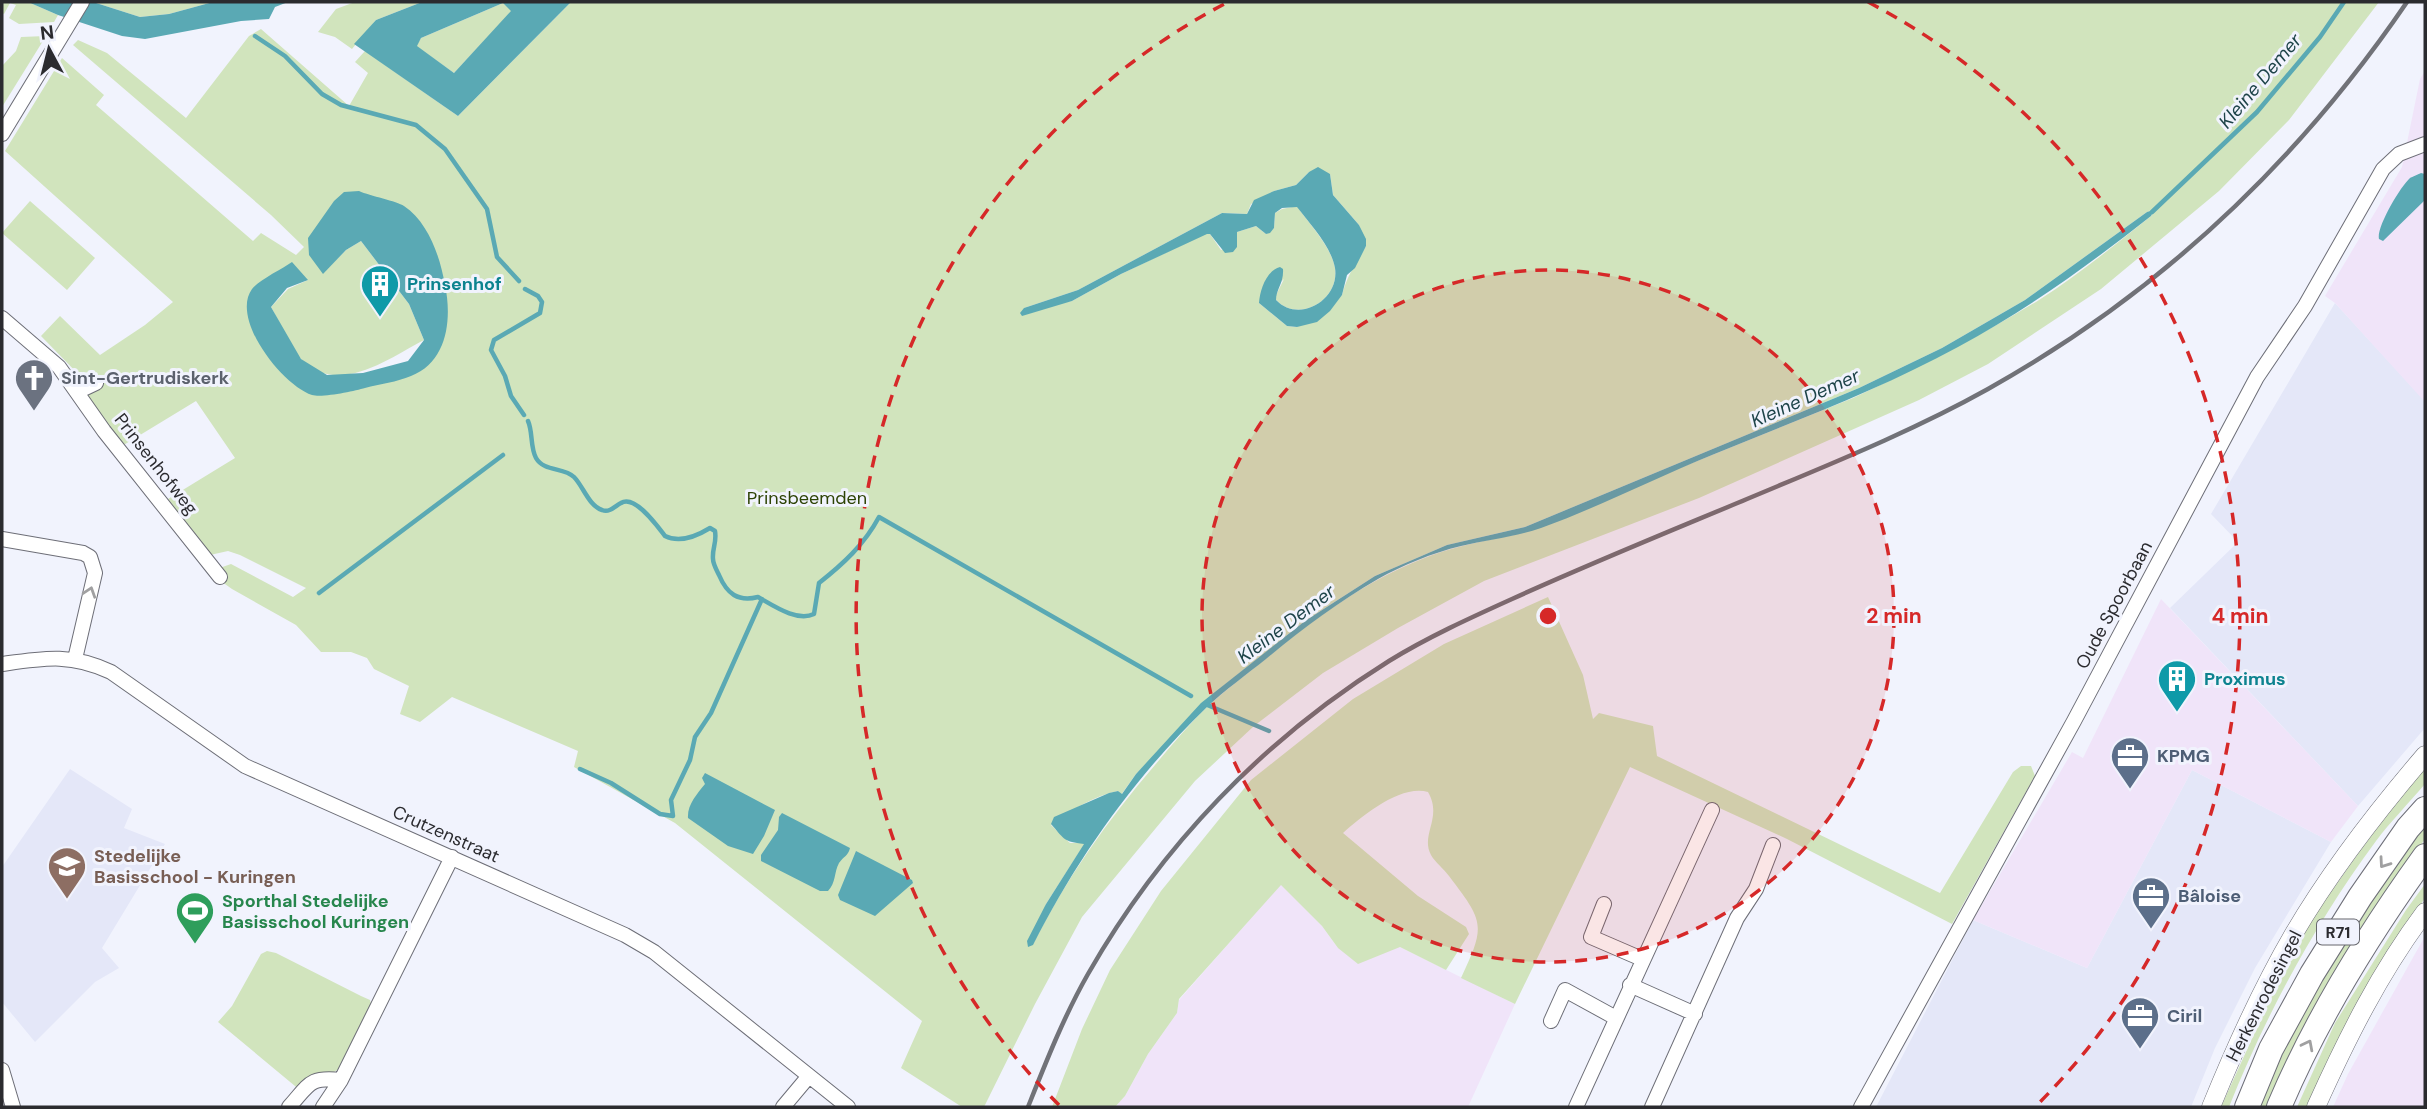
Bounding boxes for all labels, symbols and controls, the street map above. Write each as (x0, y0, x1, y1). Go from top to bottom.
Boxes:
north arrow (14, 14, 84, 84)
text: N (39, 19, 55, 46)
water label: Kleine Demer (2213, 28, 2308, 134)
building icon: Prinsenhof (359, 263, 401, 318)
place label: Prinsenhof (407, 272, 502, 296)
church icon: Sint-Gertrudiskerk (13, 357, 55, 412)
water label: Kleine Demer (1747, 363, 1864, 433)
place label: Sint-Gertrudiskerk (61, 366, 230, 390)
street label: Prinsenhofweg (109, 409, 203, 519)
park label: Prinsbeemden (747, 486, 867, 510)
street label: Oude Spoorbaan (2070, 537, 2158, 673)
water label: Kleine Demer (1232, 578, 1341, 669)
one-way arrow (82, 587, 96, 599)
text: 2 min (1866, 602, 1922, 630)
text: 4 min (2211, 602, 2269, 630)
centre of rings (1536, 604, 1560, 628)
building icon: Proximus (2156, 658, 2198, 713)
place label: Proximus (2204, 667, 2286, 691)
office icon: KPMG (2109, 735, 2151, 790)
place label: KPMG (2157, 744, 2210, 768)
street label: Crutzenstraat (389, 800, 503, 868)
place label: Stedelijke Basisschool - Kuringen (94, 844, 296, 889)
school or university icon: Stedelijke Basisschool - Kuringen (46, 845, 88, 900)
one-way arrow (2380, 855, 2392, 868)
office icon: Bâloise (2130, 875, 2172, 930)
place label: Bâloise (2178, 884, 2241, 908)
place label: Sporthal Stedelijke Basisschool Kuringen (222, 889, 409, 934)
sports icon: Sporthal Stedelijke Basisschool Kuringen (174, 890, 216, 945)
road number: R71 (2317, 920, 2359, 944)
street label: Herkenrodesingel (2221, 926, 2307, 1066)
office icon: Ciril (2119, 995, 2161, 1050)
place label: Ciril (2167, 1004, 2202, 1028)
one-way arrow (2299, 1040, 2313, 1052)

